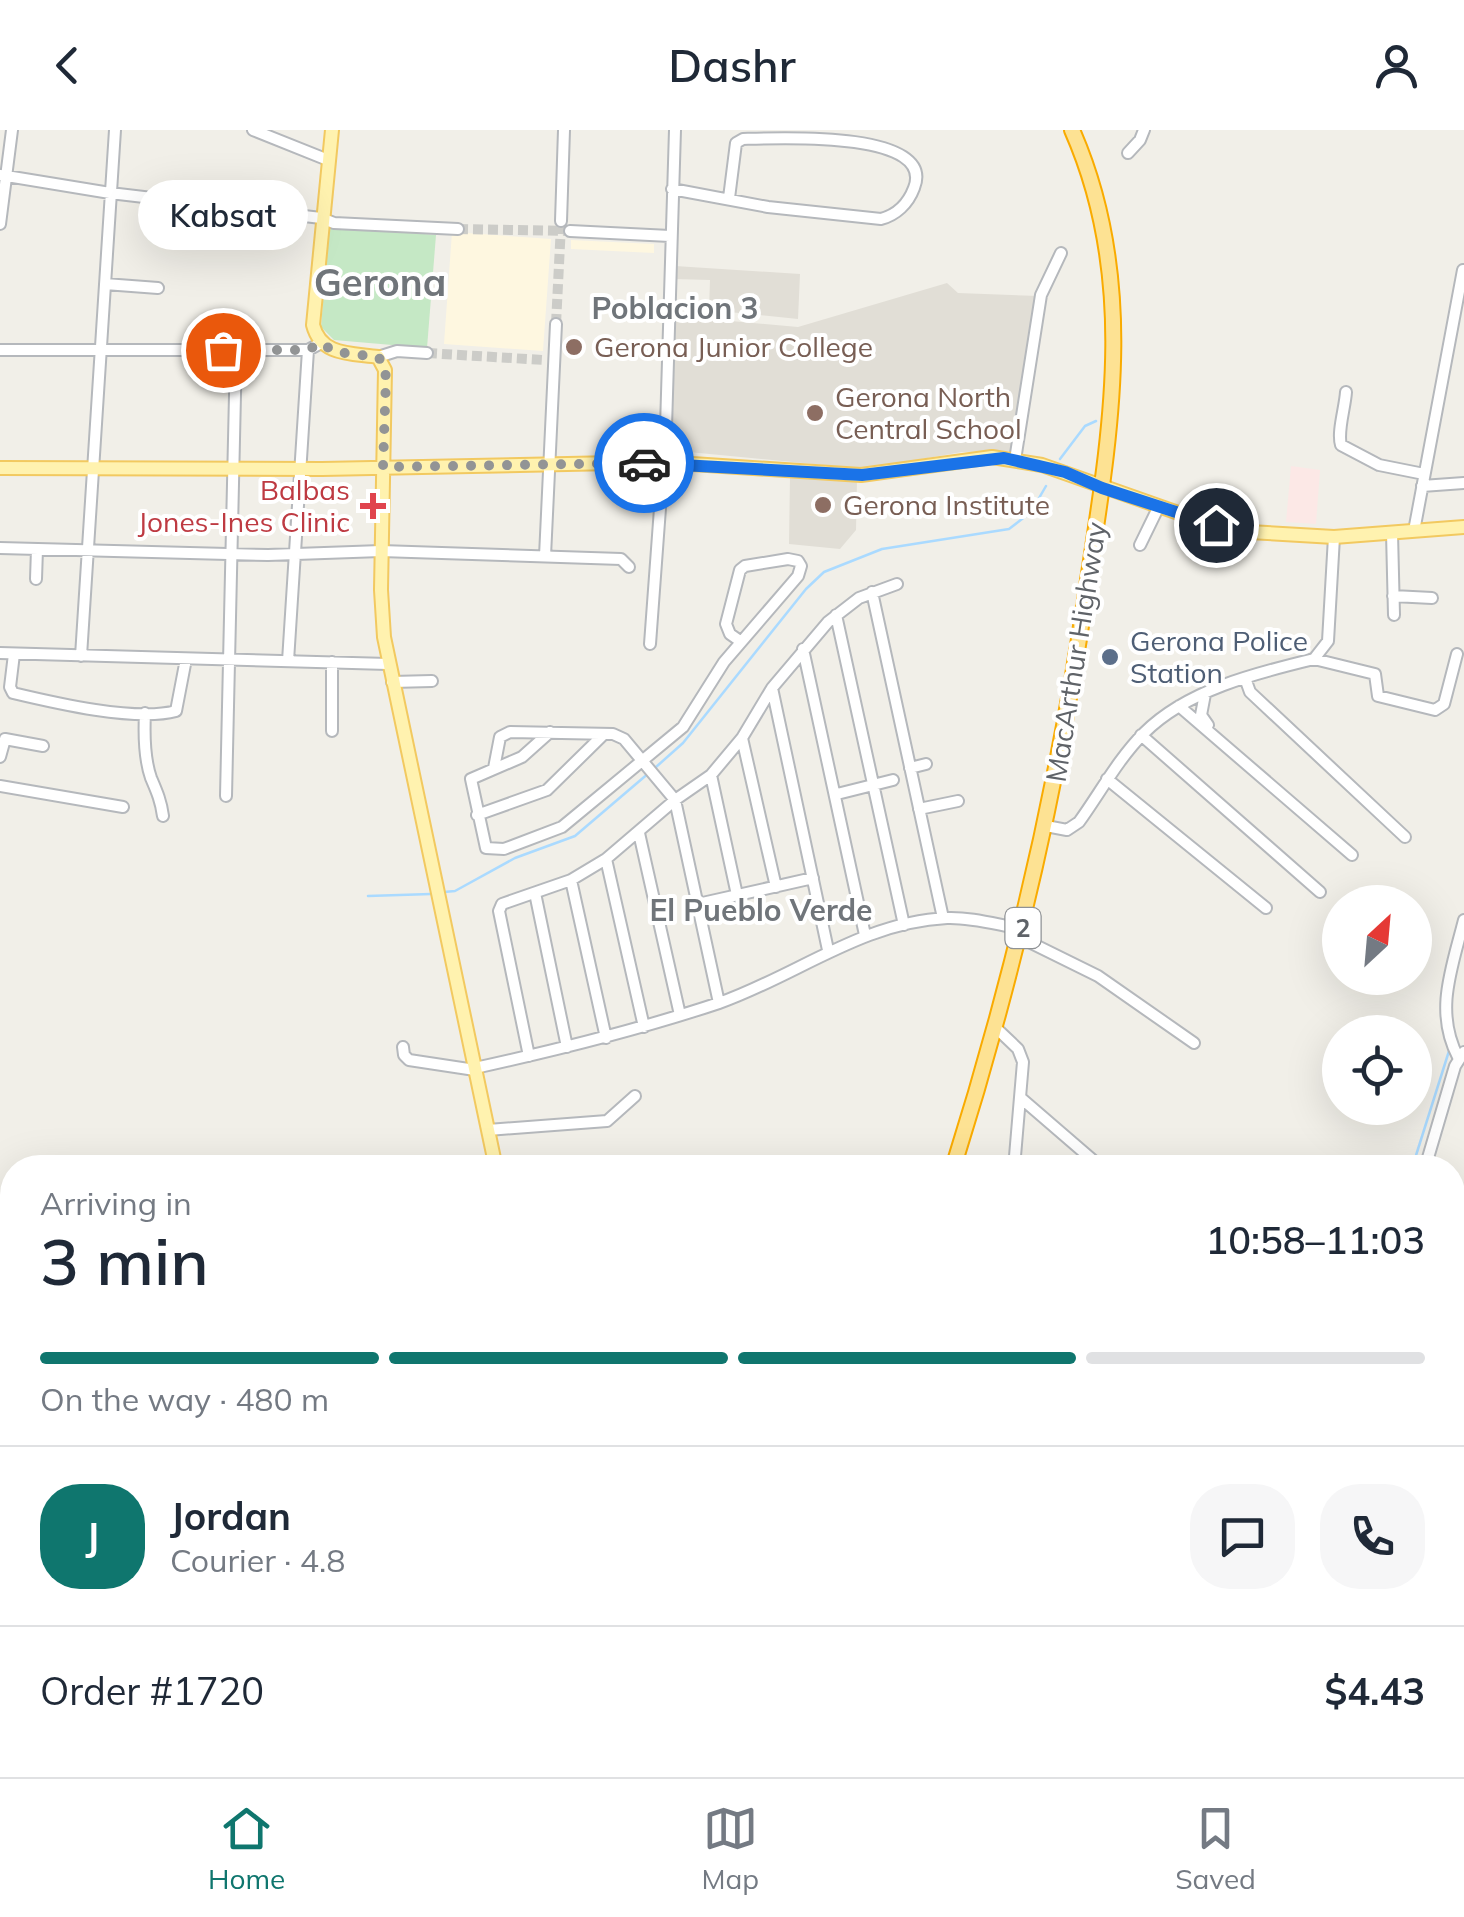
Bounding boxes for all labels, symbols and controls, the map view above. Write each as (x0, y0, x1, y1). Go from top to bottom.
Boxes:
text: Dashr (668, 37, 796, 93)
icon: back (40, 38, 95, 93)
icon: person (1369, 38, 1424, 93)
callout: Kabsat (138, 180, 308, 250)
text: Kabsat (170, 195, 276, 235)
district label: Gerona (314, 258, 446, 306)
district label: Poblacion 3 (591, 289, 759, 327)
pin (181, 308, 266, 393)
icon: bag (196, 323, 251, 378)
place label: Gerona Junior College (594, 329, 873, 364)
marker: Gerona Junior College (563, 336, 585, 358)
place label: Gerona North Central School (835, 379, 1022, 446)
marker: Gerona North Central School (804, 402, 826, 424)
courier (594, 413, 694, 513)
icon: car (617, 436, 672, 491)
place label: Balbas Jones-Ines Clinic (138, 472, 350, 539)
pin (1174, 483, 1259, 568)
place label: Gerona Institute (843, 487, 1050, 522)
marker: Balbas Jones-Ines Clinic (360, 493, 386, 519)
marker: Gerona Institute (812, 494, 834, 516)
icon: home (1189, 498, 1244, 553)
street label: MacArthur Highway (1038, 519, 1113, 784)
place label: Gerona Police Station (1130, 623, 1308, 690)
marker: Gerona Police Station (1099, 646, 1121, 668)
north arrow (1322, 885, 1432, 995)
map controls (1322, 885, 1432, 1125)
district label: El Pueblo Verde (649, 891, 873, 929)
road number: 2 (1006, 908, 1040, 948)
button: locate (1322, 1015, 1432, 1125)
text: Arriving in (40, 1183, 192, 1223)
text: 10:58–11:03 (1205, 1216, 1425, 1264)
text: 3 min (40, 1220, 209, 1301)
text: On the way · 480 m (40, 1379, 329, 1419)
button: chat (1190, 1484, 1295, 1589)
button: phone (1320, 1484, 1425, 1589)
text: Jordan (170, 1492, 291, 1540)
text: J (86, 1512, 99, 1560)
text: Courier · 4.8 (170, 1540, 346, 1580)
text: Order #1720 (40, 1667, 264, 1715)
text: $4.43 (1324, 1667, 1425, 1715)
tab: Home (208, 1801, 285, 1896)
tab: Map (701, 1801, 759, 1896)
tab: Saved (1175, 1801, 1256, 1896)

